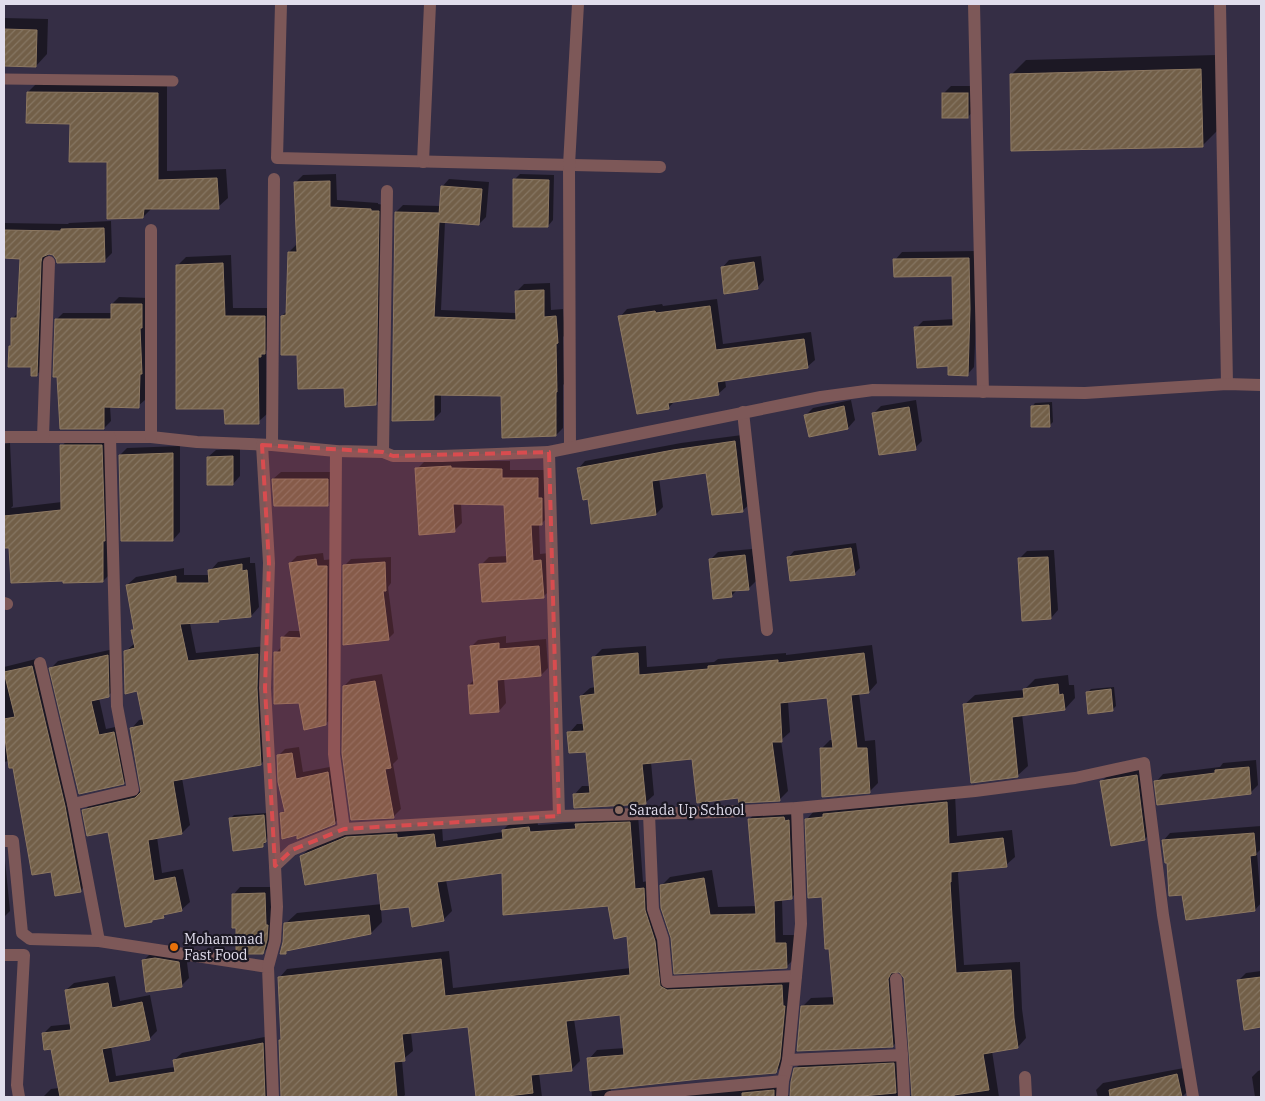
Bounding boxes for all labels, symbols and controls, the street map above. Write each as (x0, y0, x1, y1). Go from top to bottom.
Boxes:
place label: Sarada Up School (629, 801, 745, 819)
marker: Sarada Up School (613, 804, 625, 816)
place label: Mohammad Fast Food (184, 930, 264, 964)
marker: Mohammad Fast Food (168, 941, 180, 953)

